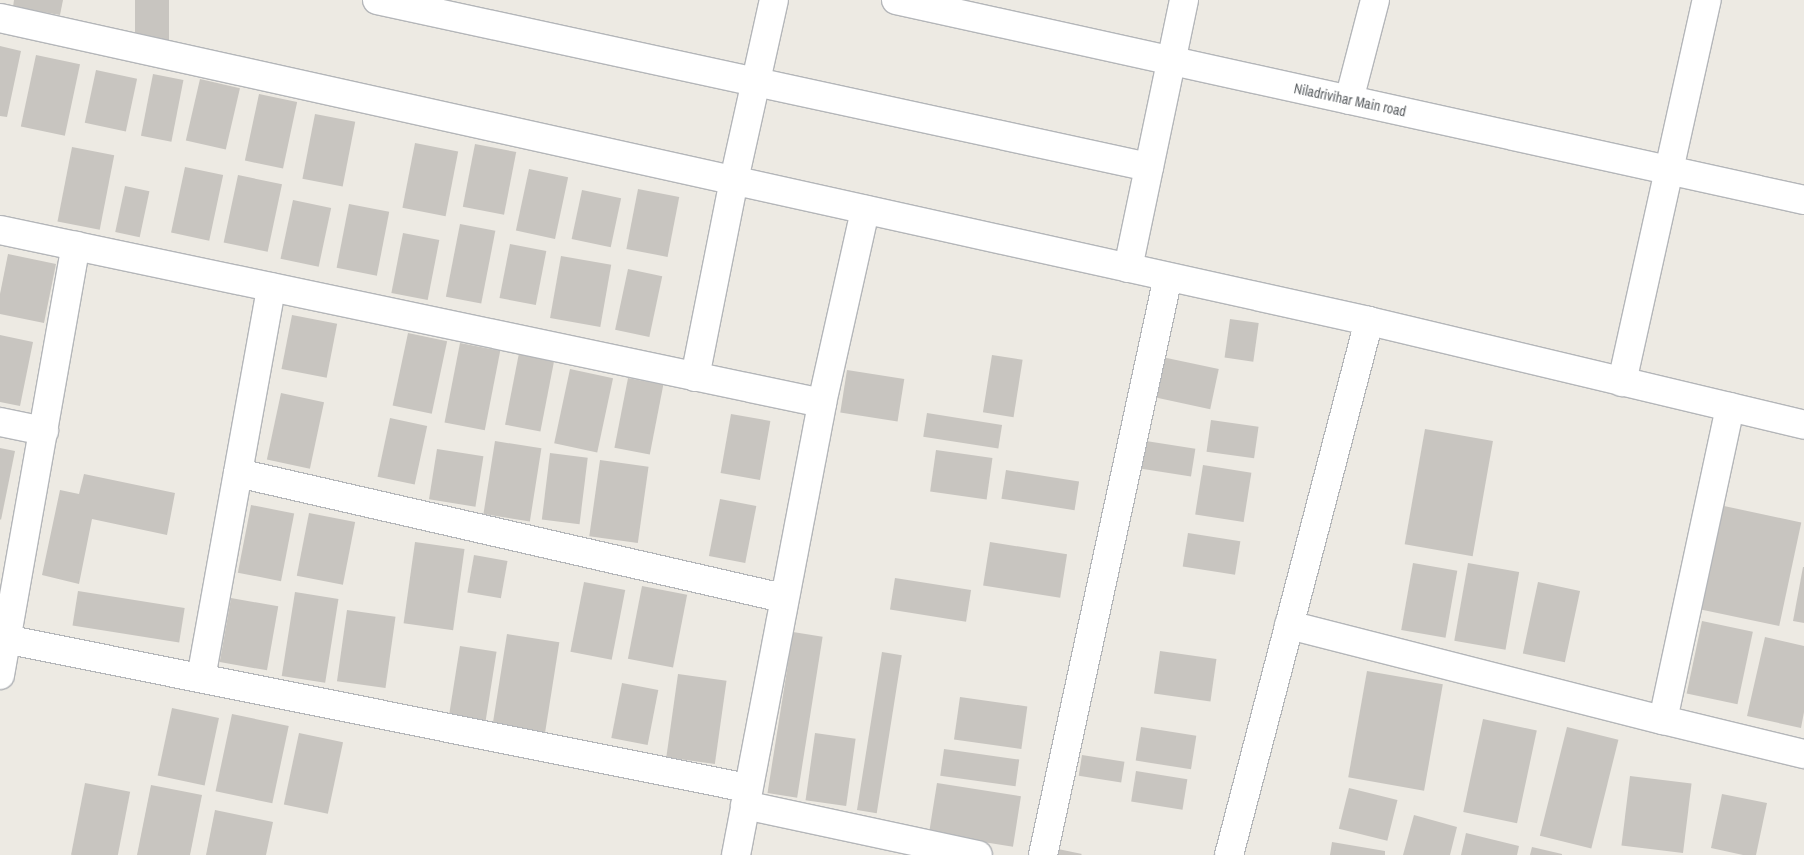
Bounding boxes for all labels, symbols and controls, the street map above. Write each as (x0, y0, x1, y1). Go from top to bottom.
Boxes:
street label: Niladrivihar Main road (1292, 80, 1408, 120)

